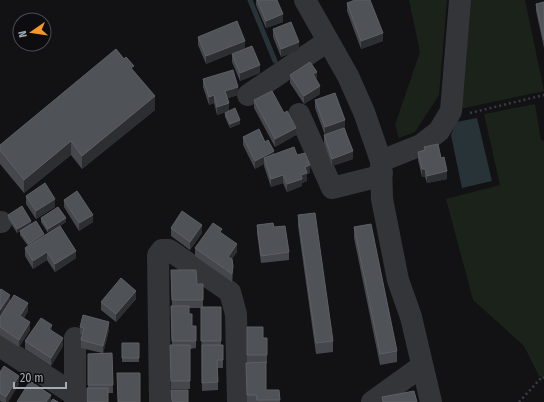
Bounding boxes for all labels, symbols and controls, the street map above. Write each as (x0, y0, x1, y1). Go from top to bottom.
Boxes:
north arrow (12, 12, 52, 52)
text: N (16, 29, 30, 39)
scale bar (14, 364, 66, 390)
text: 20 m (20, 371, 44, 385)

